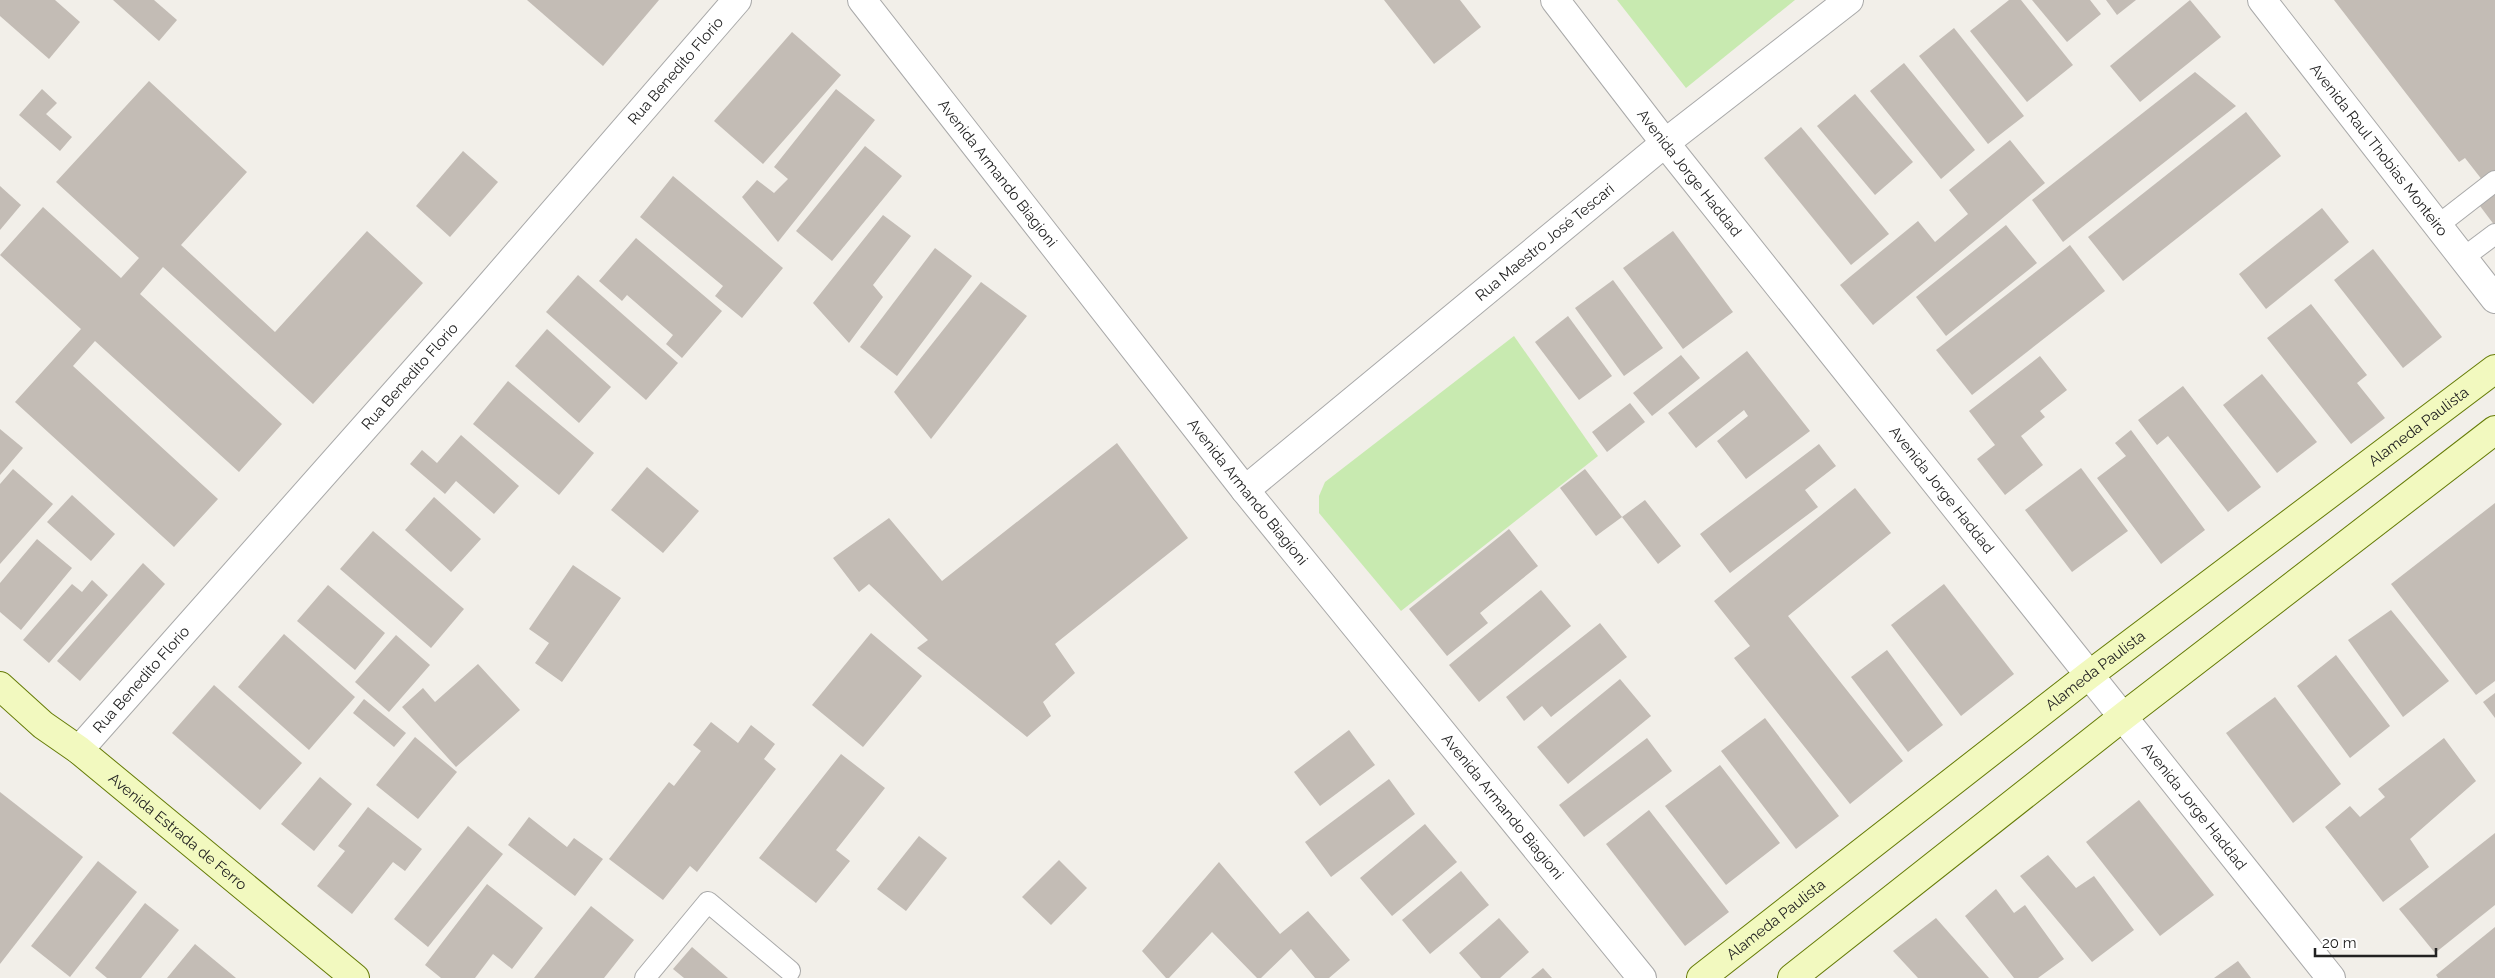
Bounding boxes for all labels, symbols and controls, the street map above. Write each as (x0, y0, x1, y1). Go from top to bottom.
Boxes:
street label: Rua Benedito Florio (624, 13, 727, 128)
street label: Avenida Raul Thobias Monteiro (2306, 60, 2452, 240)
street label: Avenida Armando Biagioni (934, 96, 1061, 251)
street label: Avenida Jorge Haddad (1633, 106, 1745, 240)
street label: Rua Maestro José Tescari (1472, 180, 1618, 305)
street label: Rua Benedito Florio (358, 319, 462, 434)
street label: Alameda Paulista (2365, 383, 2472, 470)
street label: Avenida Armando Biagioni (1184, 415, 1311, 569)
street label: Avenida Jorge Haddad (1885, 423, 1998, 557)
street label: Rua Benedito Florio (89, 622, 193, 737)
street label: Alameda Paulista (2042, 627, 2149, 714)
street label: Avenida Armando Biagioni (1438, 730, 1567, 883)
street label: Avenida Jorge Haddad (2138, 739, 2250, 874)
street label: Avenida Estrada de Ferro (105, 769, 251, 894)
street label: Alameda Paulista (1723, 875, 1829, 964)
scale bar (2315, 926, 2436, 958)
text: 20 m (2322, 934, 2357, 952)

